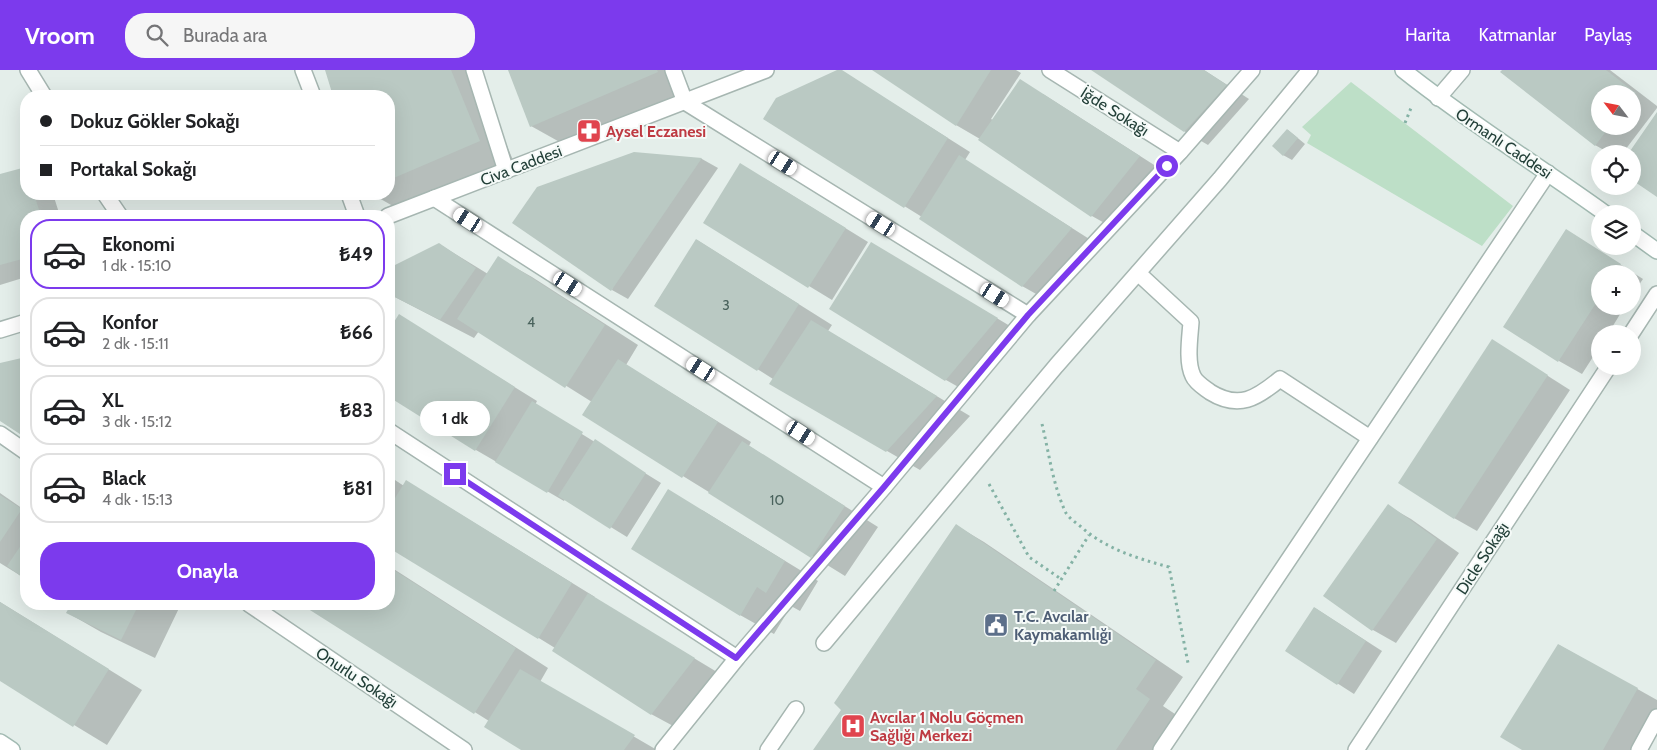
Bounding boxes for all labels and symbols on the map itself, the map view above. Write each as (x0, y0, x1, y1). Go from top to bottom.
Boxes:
street label: İğde Sokağı (1077, 83, 1152, 140)
north arrow (1591, 85, 1641, 135)
street label: Ormanlı Caddesi (1452, 104, 1556, 183)
pharmacy icon: Aysel Eczanesi (576, 118, 602, 144)
place label: Aysel Eczanesi (606, 122, 706, 141)
street label: Civa Caddesi (478, 141, 565, 190)
car (766, 149, 799, 177)
route start (1156, 155, 1178, 177)
car (451, 206, 484, 234)
car (864, 210, 897, 238)
car (551, 270, 584, 298)
car (978, 281, 1011, 309)
house number: 3 (722, 296, 730, 314)
house number: 4 (527, 313, 535, 331)
car (684, 355, 717, 383)
callout: 1 dk (420, 402, 490, 436)
car (784, 419, 817, 447)
route end (444, 463, 466, 485)
house number: 10 (770, 491, 784, 509)
street label: Dicle Sokağı (1452, 519, 1513, 598)
place label: T.C. Avcılar Kaymakamlığı (1014, 607, 1112, 644)
public building icon: T.C. Avcılar Kaymakamlığı (983, 612, 1009, 638)
street label: Onurlu Sokağı (312, 643, 401, 712)
place label: Avcılar 1 Nolu Göçmen Sağlığı Merkezi (870, 708, 1024, 745)
hospital icon: Avcılar 1 Nolu Göçmen Sağlığı Merkezi (840, 713, 866, 739)

